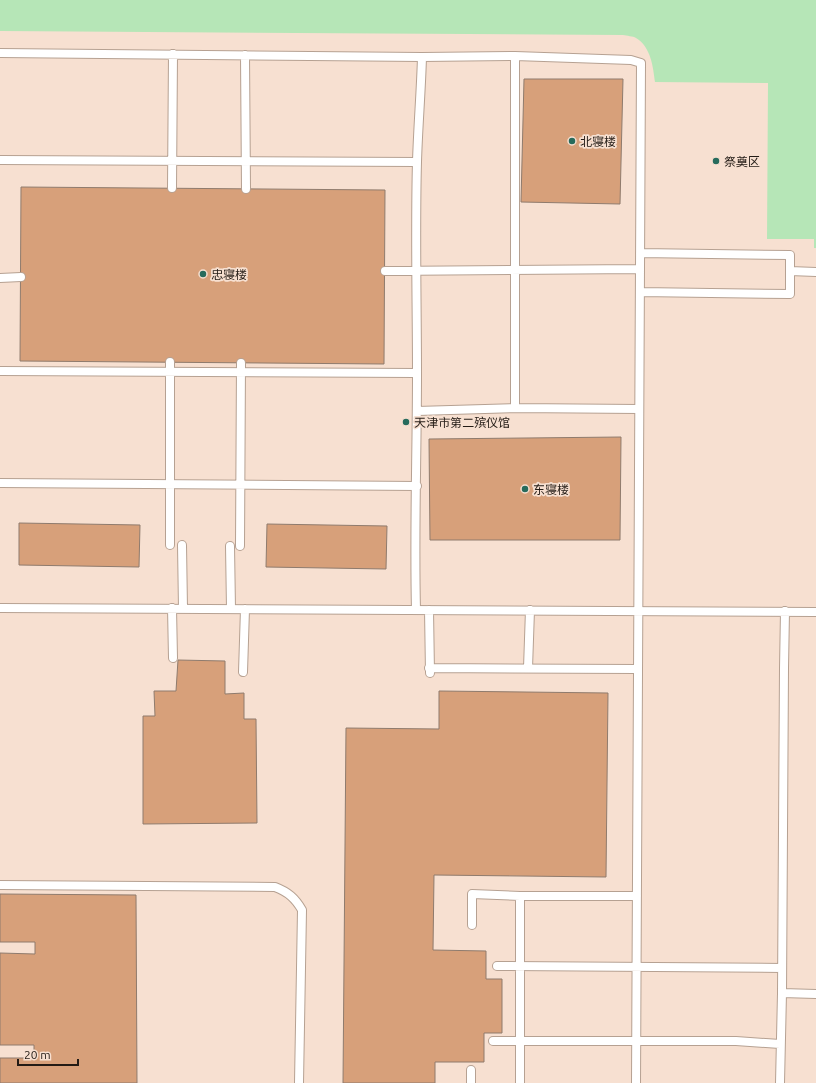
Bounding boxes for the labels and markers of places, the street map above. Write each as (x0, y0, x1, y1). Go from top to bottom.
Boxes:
place label: 北寝楼 (580, 135, 616, 148)
marker: 北寝楼 (567, 136, 577, 146)
place label: 祭奠区 (724, 155, 760, 168)
marker: 祭奠区 (711, 156, 721, 166)
place label: 忠寝楼 (211, 268, 247, 281)
marker: 忠寝楼 (198, 269, 208, 279)
place label: 天津市第二殡仪馆 (414, 416, 510, 429)
marker: 天津市第二殡仪馆 (401, 417, 411, 427)
place label: 东寝楼 (533, 483, 569, 496)
marker: 东寝楼 (520, 484, 530, 494)

